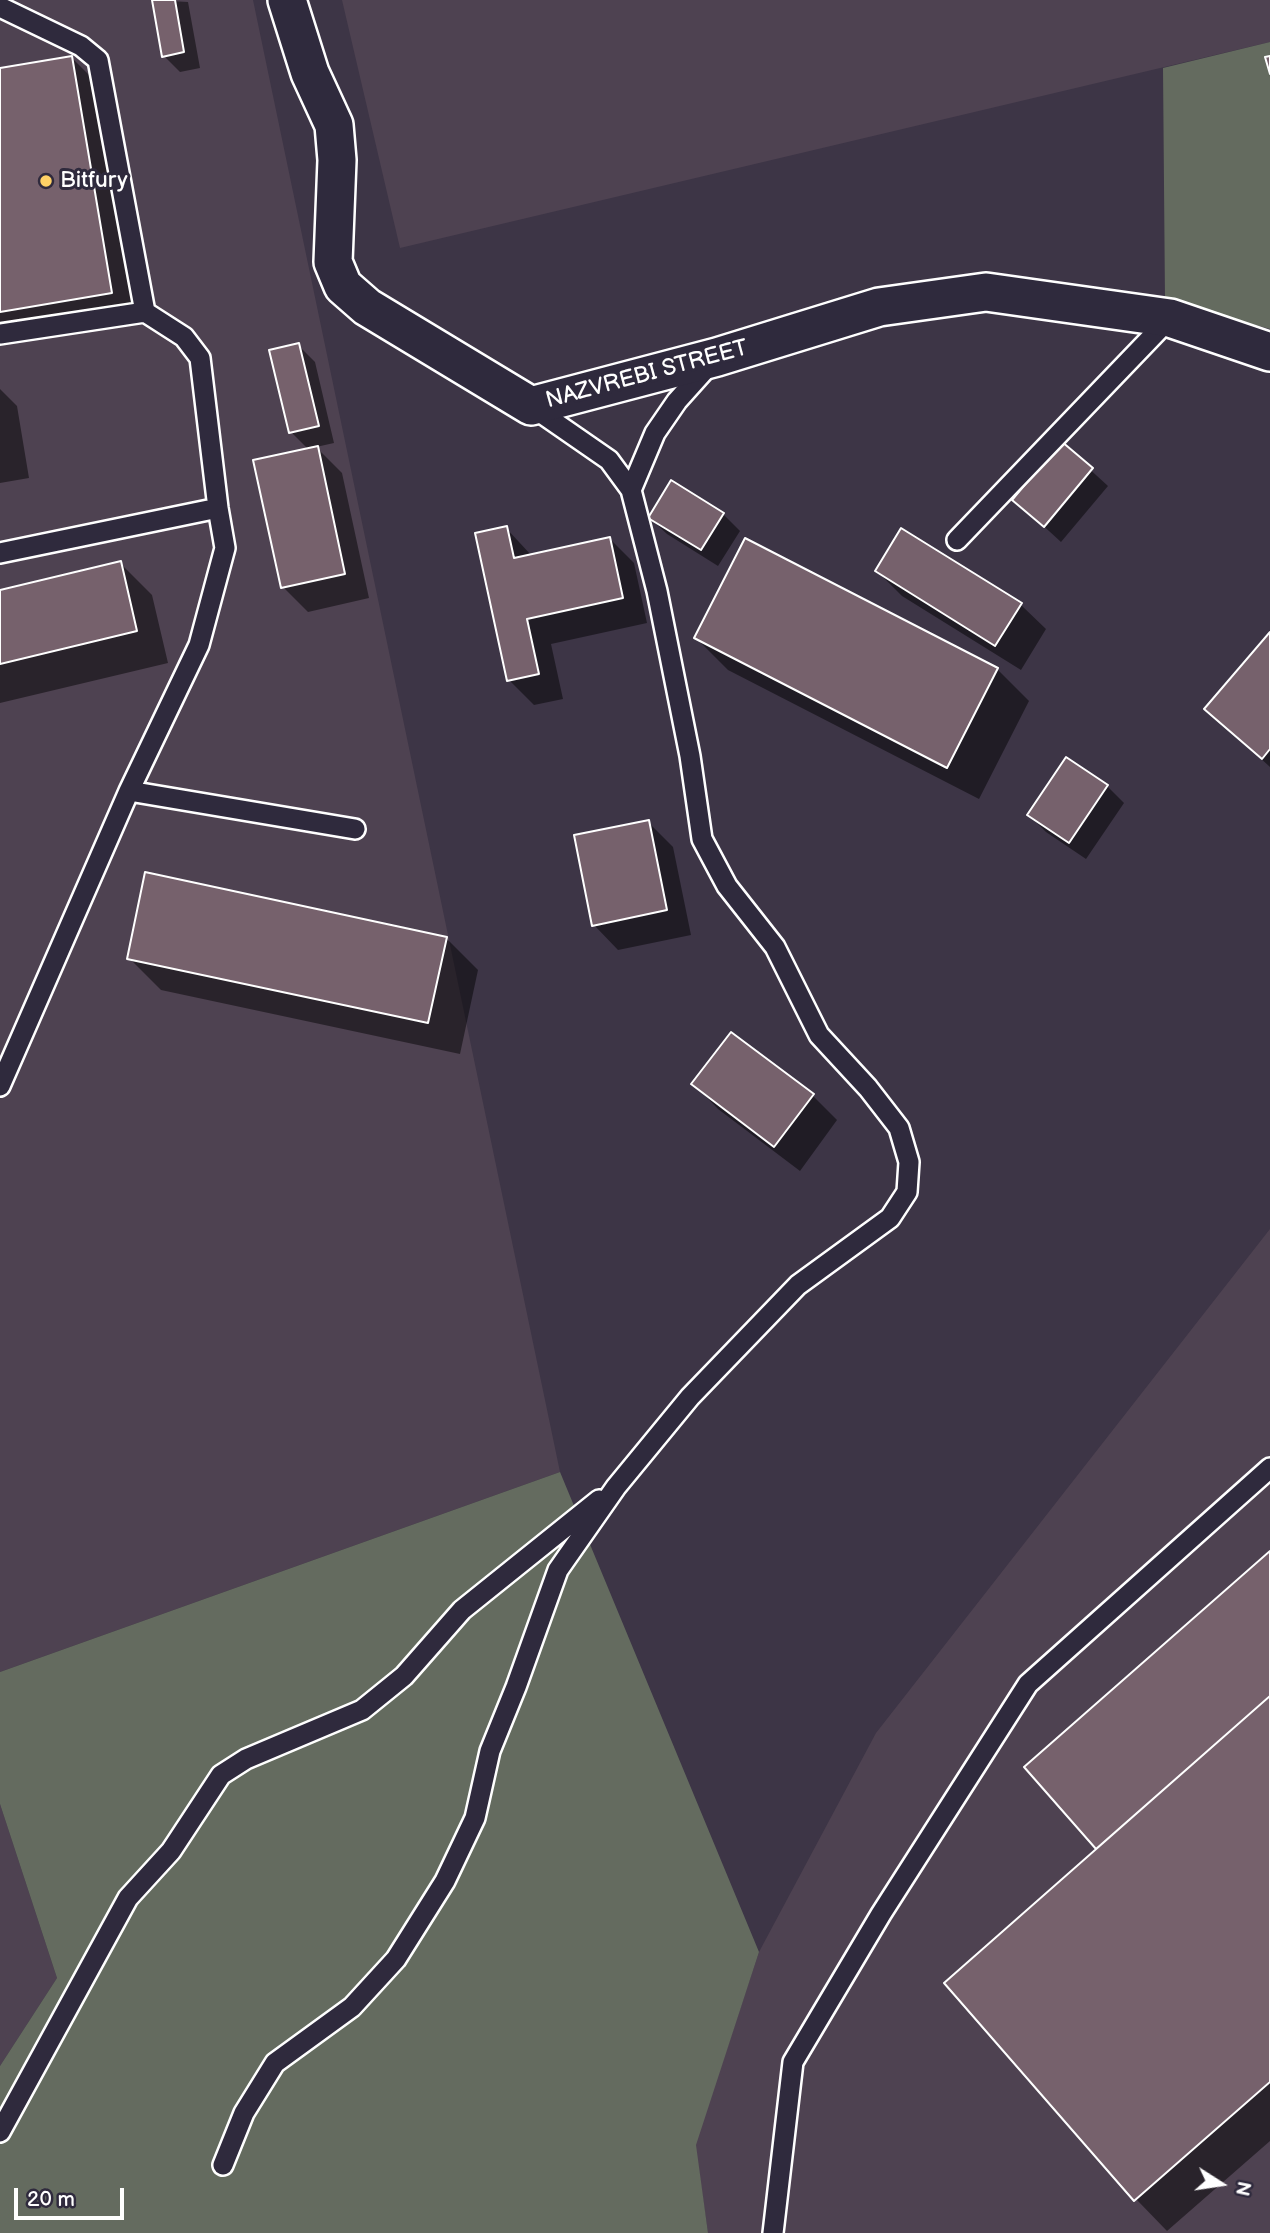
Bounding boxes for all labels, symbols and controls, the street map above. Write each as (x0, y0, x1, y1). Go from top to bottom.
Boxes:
place label: Bitfury (60, 167, 128, 195)
marker: Bitfury (38, 173, 54, 189)
street label: NAZVREBI STREET (543, 335, 751, 415)
north arrow (1186, 2149, 1256, 2219)
scale bar (18, 2174, 128, 2218)
text: N (1229, 2179, 1255, 2198)
text: 20 m (27, 2187, 75, 2212)

